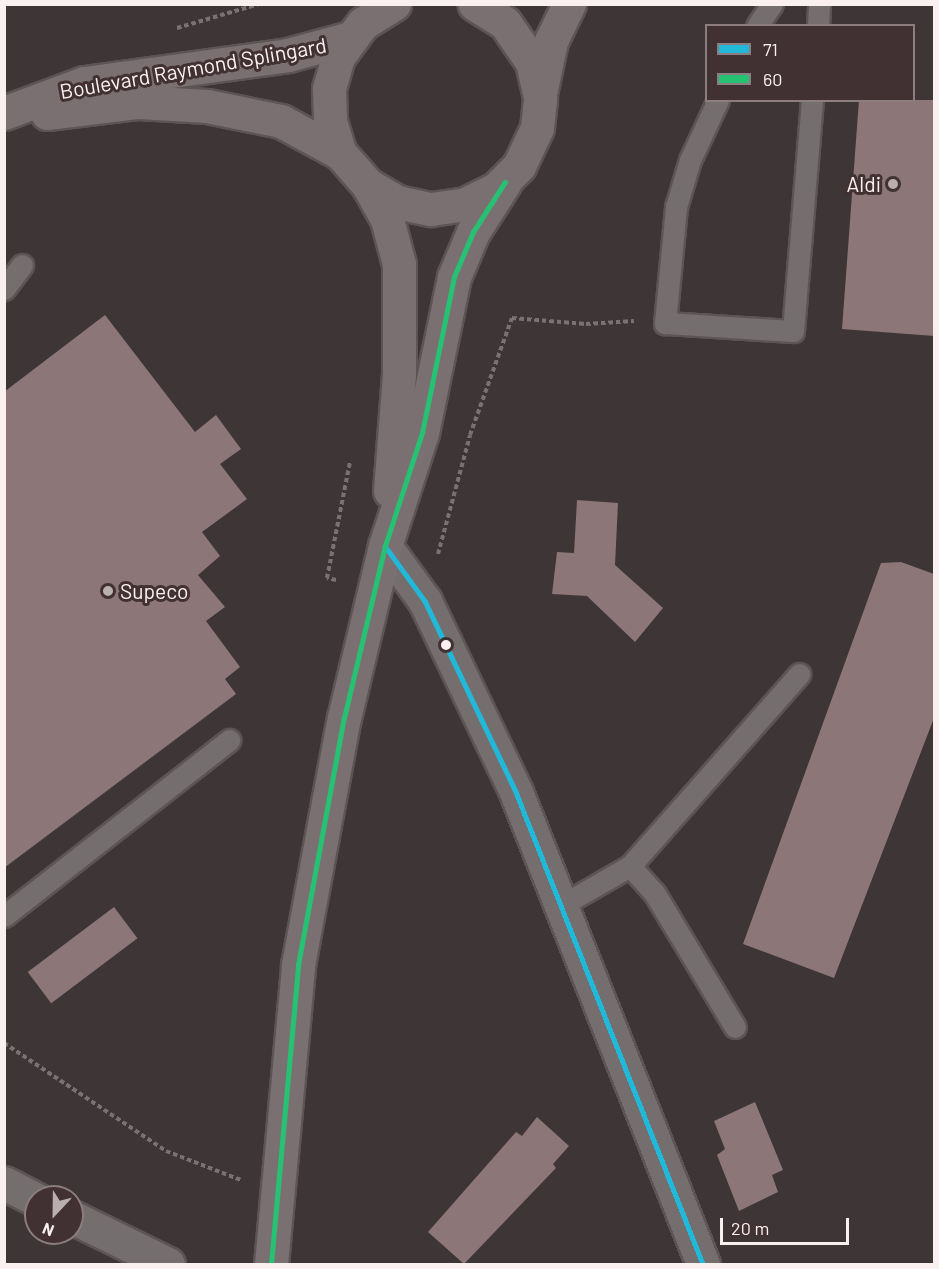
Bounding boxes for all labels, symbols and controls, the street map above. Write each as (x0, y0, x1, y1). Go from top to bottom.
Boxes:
legend (705, 24, 915, 102)
street label: Boulevard Raymond Splingard (58, 32, 328, 104)
text: 71 (763, 38, 778, 60)
text: 60 (763, 68, 782, 90)
place label: Aldi (847, 171, 881, 197)
marker: Aldi (886, 177, 900, 191)
place label: Supeco (120, 578, 188, 604)
marker: Supeco (101, 584, 115, 598)
unlabelled marker (440, 639, 452, 651)
north arrow (24, 1185, 84, 1245)
scale bar (723, 1206, 852, 1244)
text: 20 m (731, 1217, 769, 1239)
text: N (39, 1220, 56, 1241)

